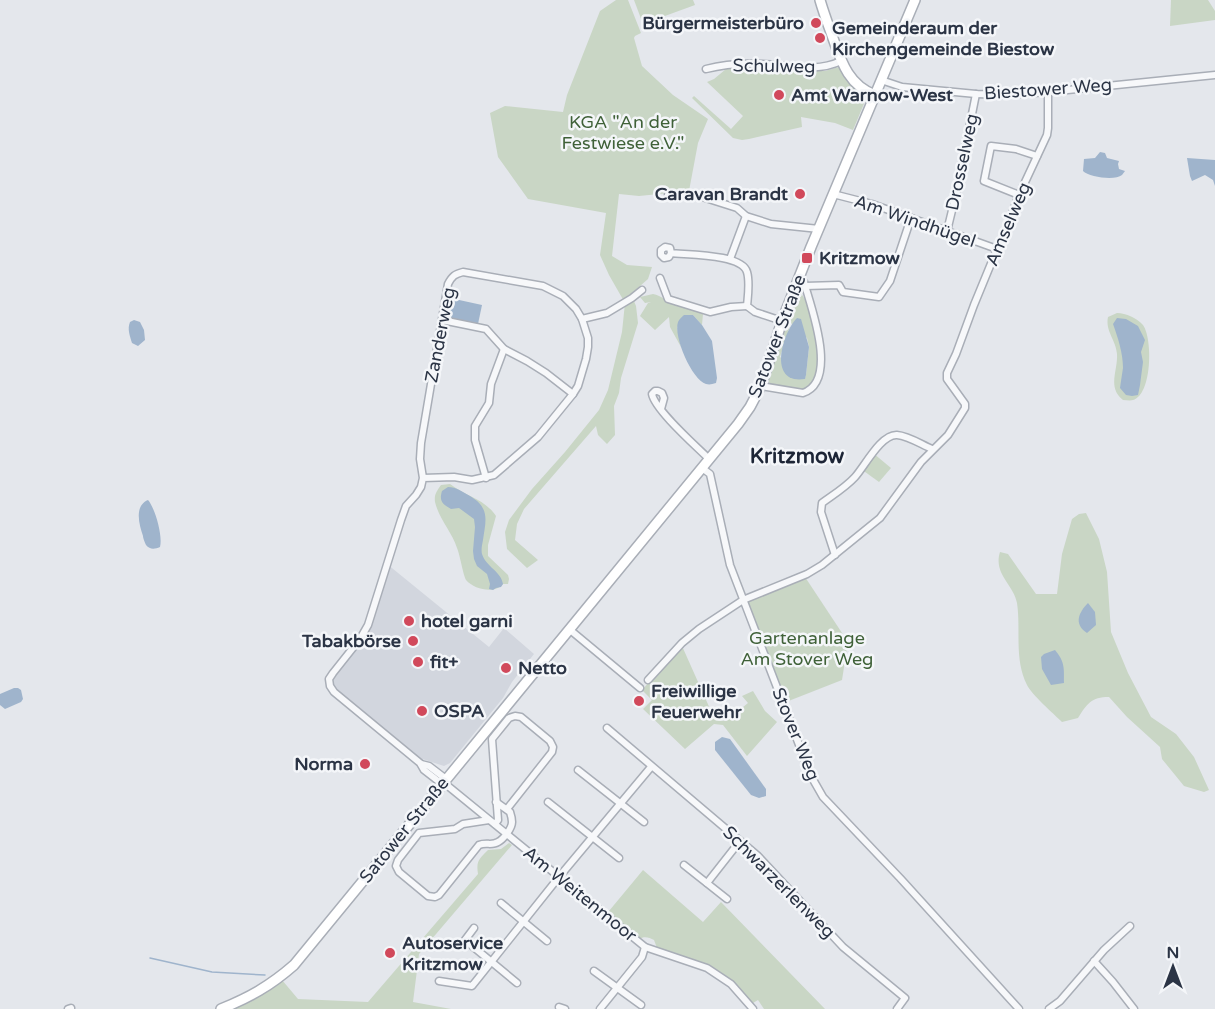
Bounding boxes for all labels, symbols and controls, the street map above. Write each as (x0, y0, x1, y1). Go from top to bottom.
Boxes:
place label: Bürgermeisterbüro (642, 12, 804, 34)
marker: Bürgermeisterbüro (809, 16, 823, 30)
place label: Gemeinderaum der Kirchengemeinde Biestow (832, 17, 1055, 60)
marker: Gemeinderaum der Kirchengemeinde Biestow (813, 31, 827, 45)
street label: Schulweg (732, 54, 816, 78)
street label: Biestower Weg (983, 74, 1113, 104)
place label: Amt Warnow-West (791, 84, 953, 106)
marker: Amt Warnow-West (772, 88, 786, 102)
park label: KGA "An der Festwiese e.V." (561, 111, 685, 154)
street label: Drosselweg (941, 112, 983, 212)
street label: Amselweg (981, 179, 1035, 269)
place label: Caravan Brandt (655, 183, 788, 205)
marker: Caravan Brandt (793, 187, 807, 201)
street label: Am Windhügel (851, 190, 979, 252)
place label: Kritzmow (819, 247, 901, 269)
marker: Kritzmow (800, 251, 814, 265)
street label: Satower Straße (743, 271, 811, 401)
street label: Zanderweg (420, 285, 460, 385)
district label: Kritzmow (750, 444, 845, 469)
place label: hotel garni (421, 610, 513, 632)
marker: hotel garni (402, 614, 416, 628)
park label: Gartenanlage Am Stover Weg (741, 627, 873, 670)
place label: Tabakbörse (301, 630, 401, 652)
marker: Tabakbörse (406, 634, 420, 648)
place label: fit+ (430, 651, 458, 673)
marker: fit+ (411, 655, 425, 669)
place label: Netto (518, 657, 567, 679)
marker: Netto (499, 661, 513, 675)
place label: Freiwillige Feuerwehr (651, 680, 743, 723)
street label: Stover Weg (767, 684, 825, 784)
marker: Freiwillige Feuerwehr (632, 694, 646, 708)
place label: OSPA (434, 700, 484, 722)
marker: OSPA (415, 704, 429, 718)
place label: Norma (294, 753, 353, 775)
marker: Norma (358, 757, 372, 771)
street label: Satower Straße (354, 772, 454, 888)
street label: Schwarzerlenweg (718, 821, 840, 943)
street label: Am Weitenmoor (519, 841, 641, 947)
place label: Autoservice Kritzmow (402, 932, 503, 975)
north arrow (1143, 937, 1203, 997)
text: N (1167, 943, 1179, 963)
marker: Autoservice Kritzmow (383, 946, 397, 960)

